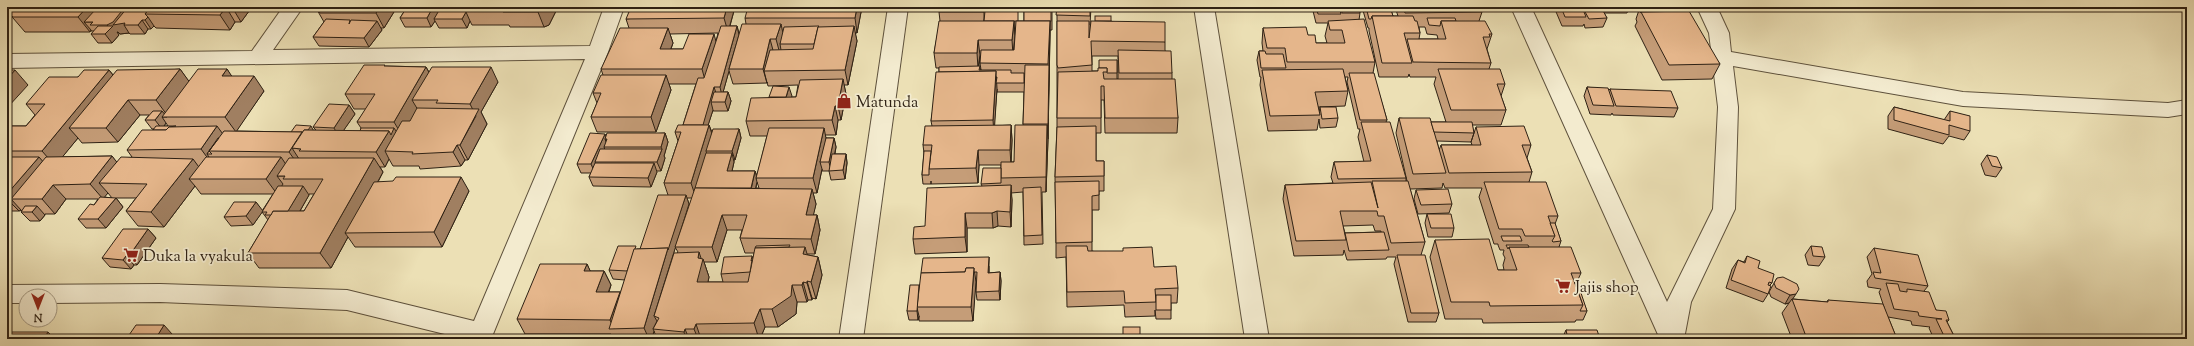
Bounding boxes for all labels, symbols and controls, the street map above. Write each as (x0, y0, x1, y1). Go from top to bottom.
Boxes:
shop icon: Matunda (835, 92, 853, 110)
place label: Matunda (856, 92, 919, 115)
supermarket icon: Duka la vyakula (122, 246, 140, 264)
place label: Duka la vyakula (143, 246, 253, 269)
supermarket icon: Jajis shop (1554, 277, 1572, 295)
place label: Jajis shop (1574, 277, 1639, 300)
north arrow (18, 288, 58, 328)
text: N (33, 309, 43, 325)

